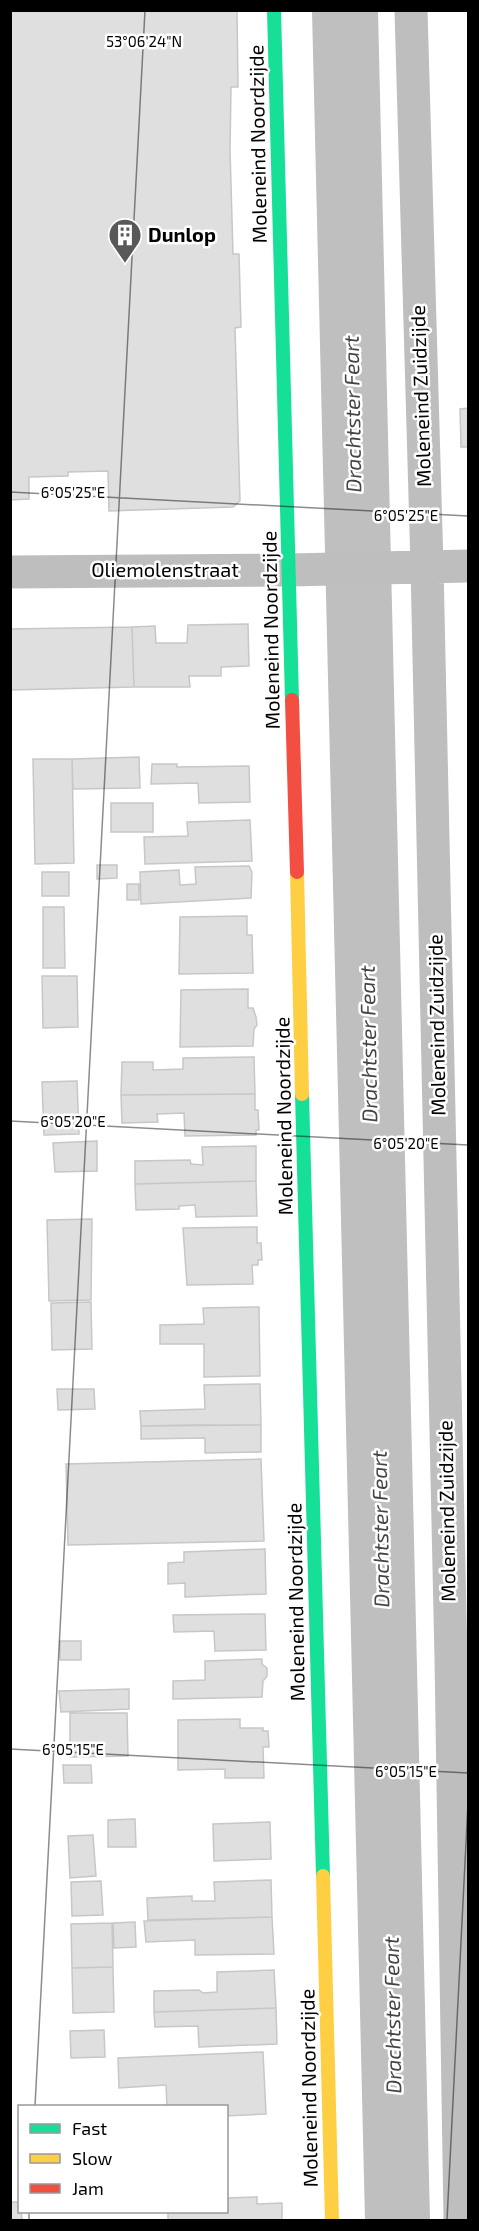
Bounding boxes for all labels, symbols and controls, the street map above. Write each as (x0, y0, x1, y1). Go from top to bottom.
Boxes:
text: 53°06'24"N (106, 32, 182, 50)
street label: Moleneind Noordzijde (243, 44, 271, 244)
building icon: Dunlop (107, 217, 143, 264)
place label: Dunlop (148, 222, 216, 246)
street label: Moleneind Zuidzijde (405, 305, 435, 487)
water label: Drachtster Feart (338, 335, 365, 493)
text: 6°05'25"E (41, 483, 105, 501)
text: 6°05'25"E (374, 506, 438, 524)
street label: Moleneind Noordzijde (256, 530, 284, 730)
street label: Oliemolenstraat (91, 557, 239, 581)
street label: Moleneind Zuidzijde (422, 934, 450, 1116)
water label: Drachtster Feart (354, 965, 381, 1123)
street label: Moleneind Noordzijde (269, 1016, 297, 1216)
text: 6°05'20"E (40, 1112, 106, 1130)
text: 6°05'20"E (373, 1134, 439, 1152)
street label: Moleneind Zuidzijde (432, 1420, 460, 1602)
water label: Drachtster Feart (366, 1450, 393, 1608)
street label: Moleneind Noordzijde (281, 1502, 309, 1702)
text: 6°05'15"E (42, 1740, 104, 1758)
text: 6°05'15"E (375, 1762, 437, 1780)
water label: Drachtster Feart (378, 1936, 405, 2094)
street label: Moleneind Noordzijde (294, 1988, 322, 2188)
legend (18, 2105, 228, 2213)
text: Fast (72, 2117, 107, 2139)
text: Slow (72, 2147, 113, 2169)
text: Jam (72, 2177, 104, 2199)

